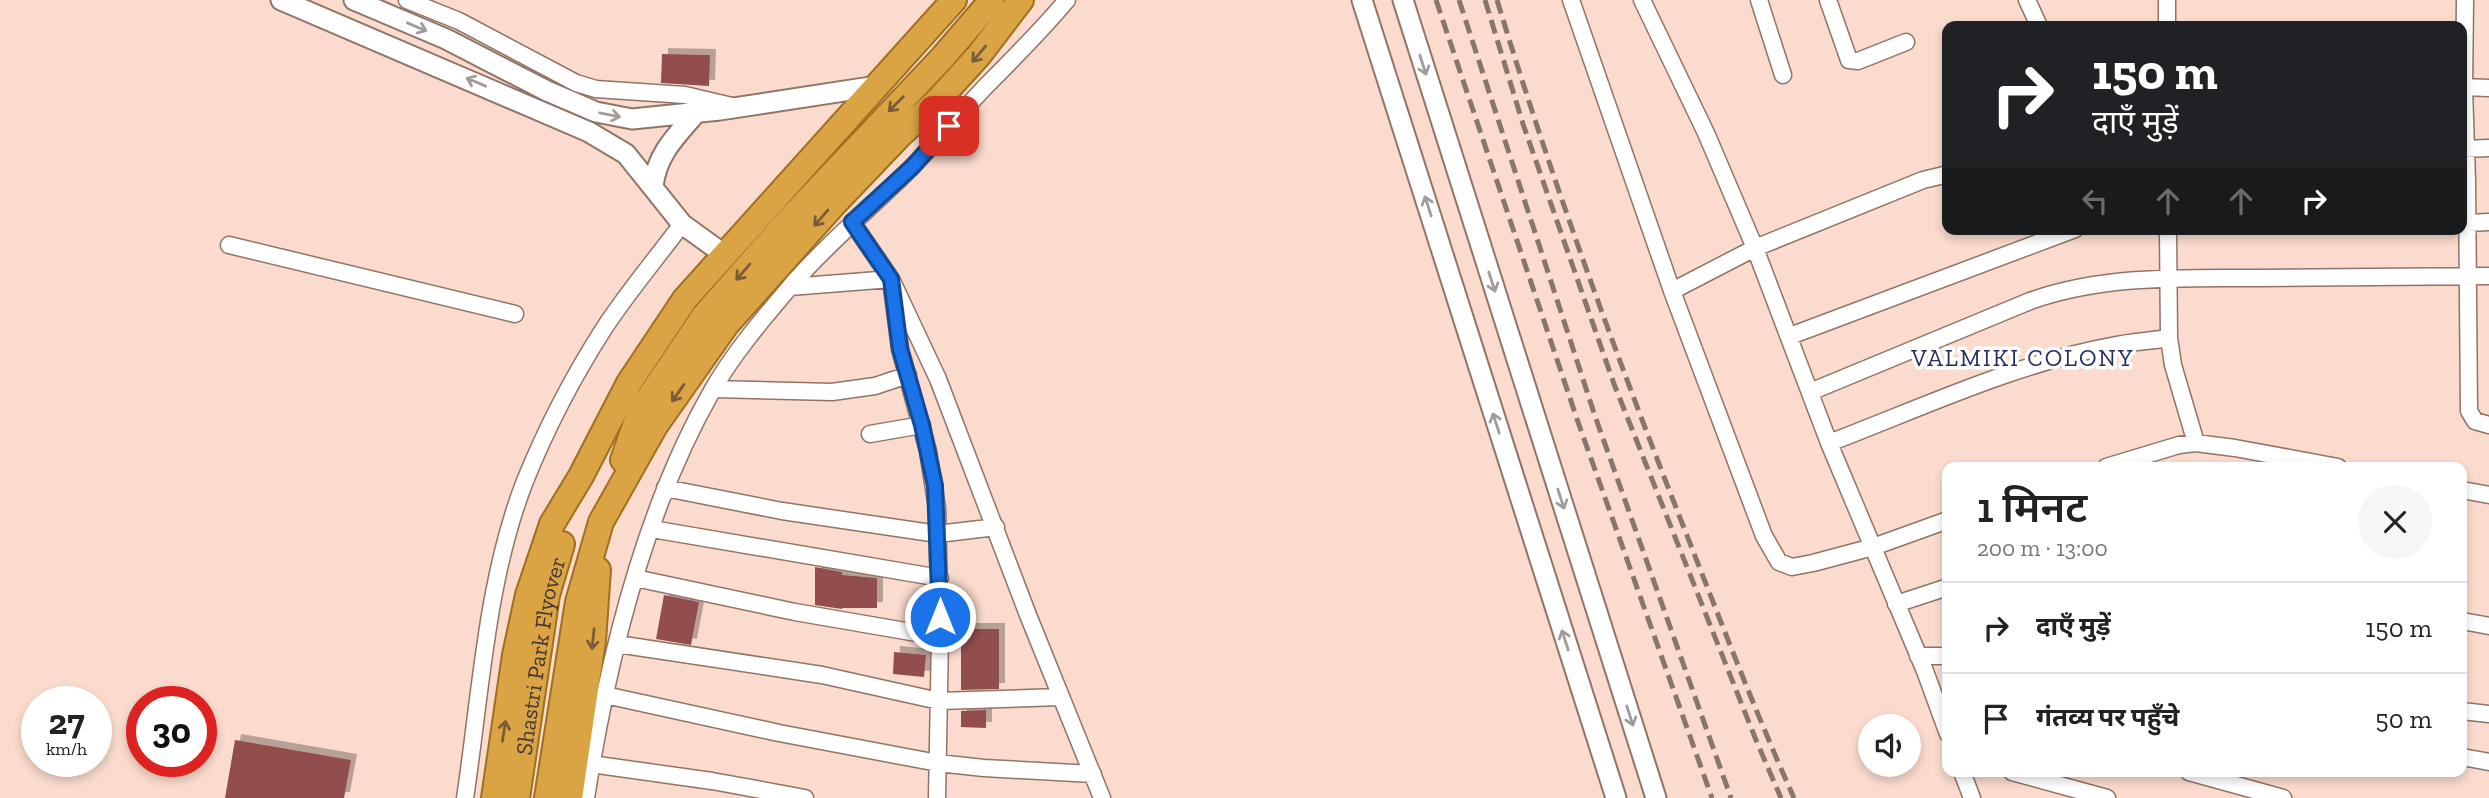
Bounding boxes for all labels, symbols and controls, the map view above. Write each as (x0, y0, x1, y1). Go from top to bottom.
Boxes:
one-way arrow (406, 21, 428, 34)
text: 150 m (2092, 43, 2218, 102)
one-way arrow (971, 44, 987, 62)
icon: right (1977, 49, 2068, 140)
one-way arrow (1418, 54, 1431, 76)
one-way arrow (465, 75, 487, 88)
one-way arrow (888, 96, 905, 113)
pin (919, 96, 979, 156)
text: दाएँ मुड़ें (2092, 103, 2179, 141)
icon: arrive (930, 107, 968, 145)
one-way arrow (599, 108, 621, 122)
icon: left (2076, 182, 2114, 220)
icon: ahead (2149, 182, 2187, 220)
icon: ahead (2222, 182, 2260, 220)
icon: right (2295, 182, 2333, 220)
one-way arrow (1420, 195, 1433, 217)
one-way arrow (814, 208, 830, 226)
one-way arrow (735, 263, 751, 281)
one-way arrow (1486, 271, 1499, 293)
district label: VALMIKI COLONY (1910, 343, 2135, 372)
one-way arrow (671, 383, 685, 402)
one-way arrow (1489, 412, 1502, 434)
text: 1 मिनट (1977, 482, 2087, 533)
button: close (2358, 485, 2432, 559)
one-way arrow (1556, 487, 1568, 509)
text: 200 m · 13:00 (1977, 534, 2108, 562)
street label: Shastri Park Flyover (510, 554, 571, 757)
position arrow (903, 580, 977, 654)
icon: right (1977, 609, 2015, 647)
text: दाएँ मुड़ें (2036, 610, 2111, 642)
text: 150 m (2365, 612, 2432, 644)
one-way arrow (586, 628, 599, 650)
one-way arrow (1558, 629, 1570, 651)
speed limit sign: 30 (126, 686, 217, 777)
icon: arrive (1977, 700, 2015, 738)
text: 27 (48, 701, 85, 743)
text: गंतव्य पर पहुँचे (2036, 701, 2179, 733)
text: 50 m (2375, 703, 2432, 735)
one-way arrow (1625, 704, 1637, 726)
map controls (1858, 714, 1921, 777)
button: sound (1858, 714, 1921, 777)
one-way arrow (498, 720, 511, 742)
text: km/h (46, 738, 87, 760)

